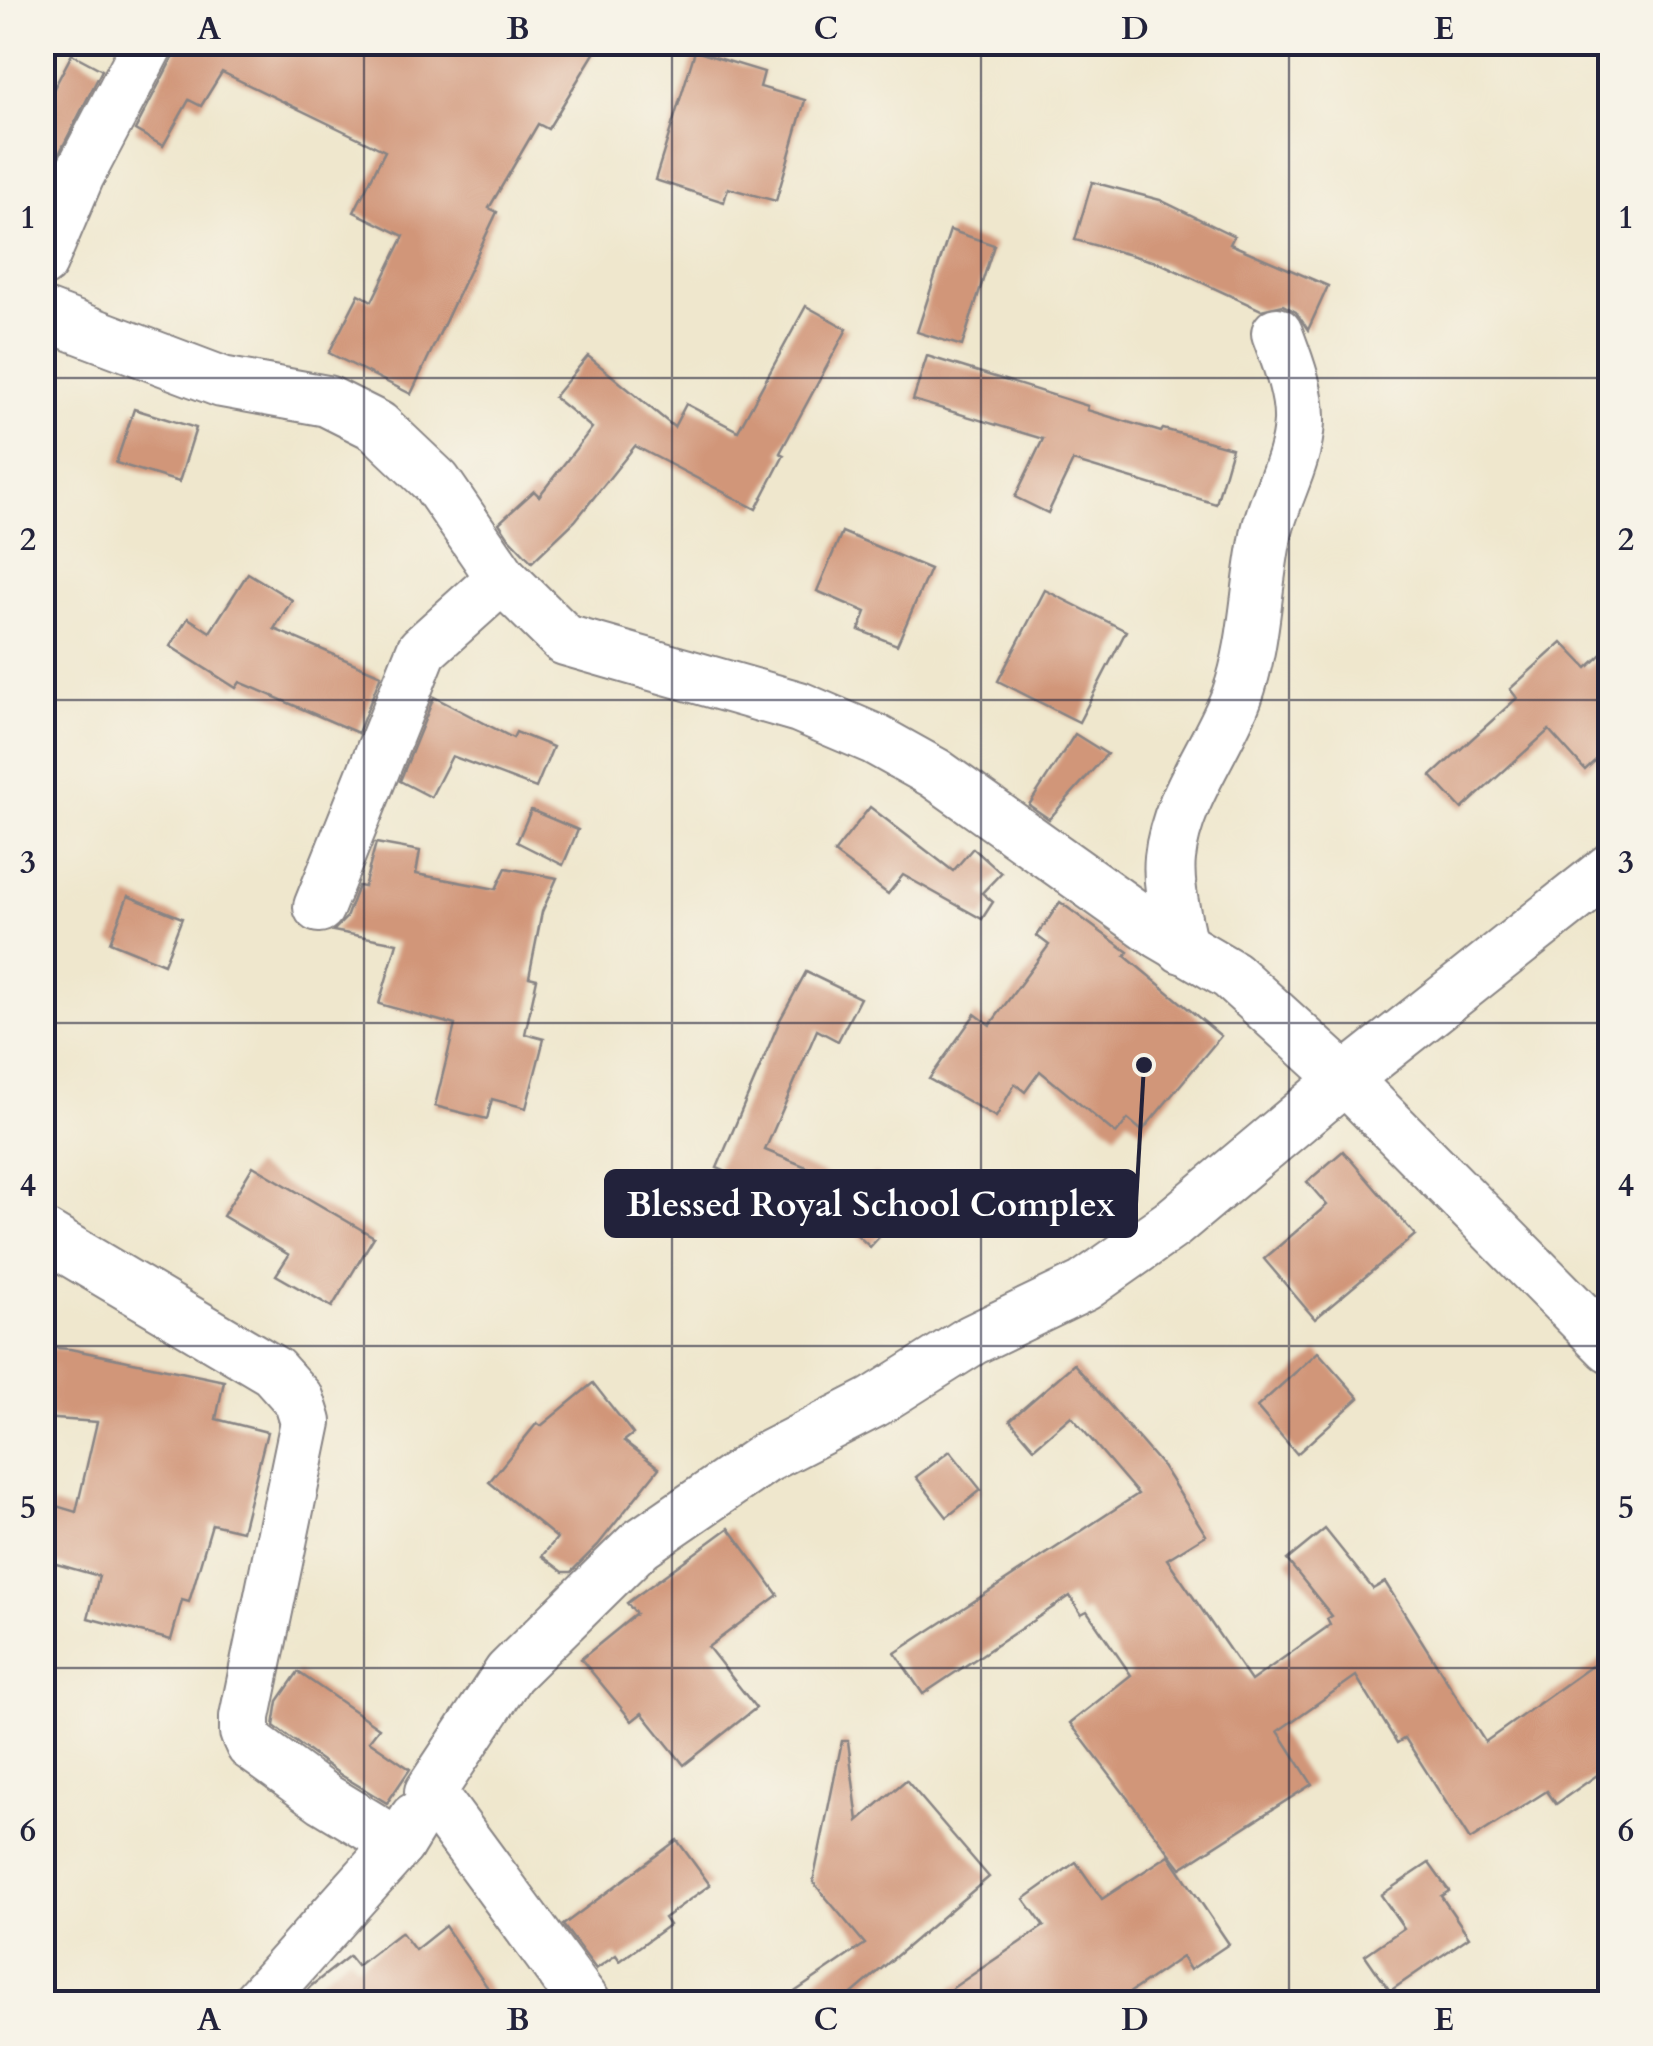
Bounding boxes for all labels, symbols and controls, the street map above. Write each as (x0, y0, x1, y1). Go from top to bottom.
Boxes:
text: A (197, 7, 221, 51)
text: B (506, 7, 530, 51)
text: C (814, 7, 838, 51)
text: D (1121, 7, 1149, 51)
text: E (1434, 7, 1454, 51)
text: 1 (20, 196, 36, 240)
text: 1 (1618, 196, 1634, 240)
text: 2 (20, 518, 36, 562)
text: 2 (1618, 518, 1634, 562)
text: 3 (20, 841, 36, 885)
text: 3 (1618, 841, 1634, 885)
text: 4 (20, 1164, 36, 1208)
text: 4 (1618, 1164, 1634, 1208)
callout: Blessed Royal School Complex (606, 1171, 1136, 1236)
text: Blessed Royal School Complex (626, 1181, 1116, 1229)
text: 5 (20, 1486, 36, 1530)
text: 5 (1618, 1486, 1634, 1530)
text: 6 (20, 1809, 36, 1853)
text: 6 (1618, 1809, 1634, 1853)
text: A (197, 1998, 221, 2042)
text: B (506, 1998, 530, 2042)
text: C (814, 1998, 838, 2042)
text: D (1121, 1998, 1149, 2042)
text: E (1434, 1998, 1454, 2042)

